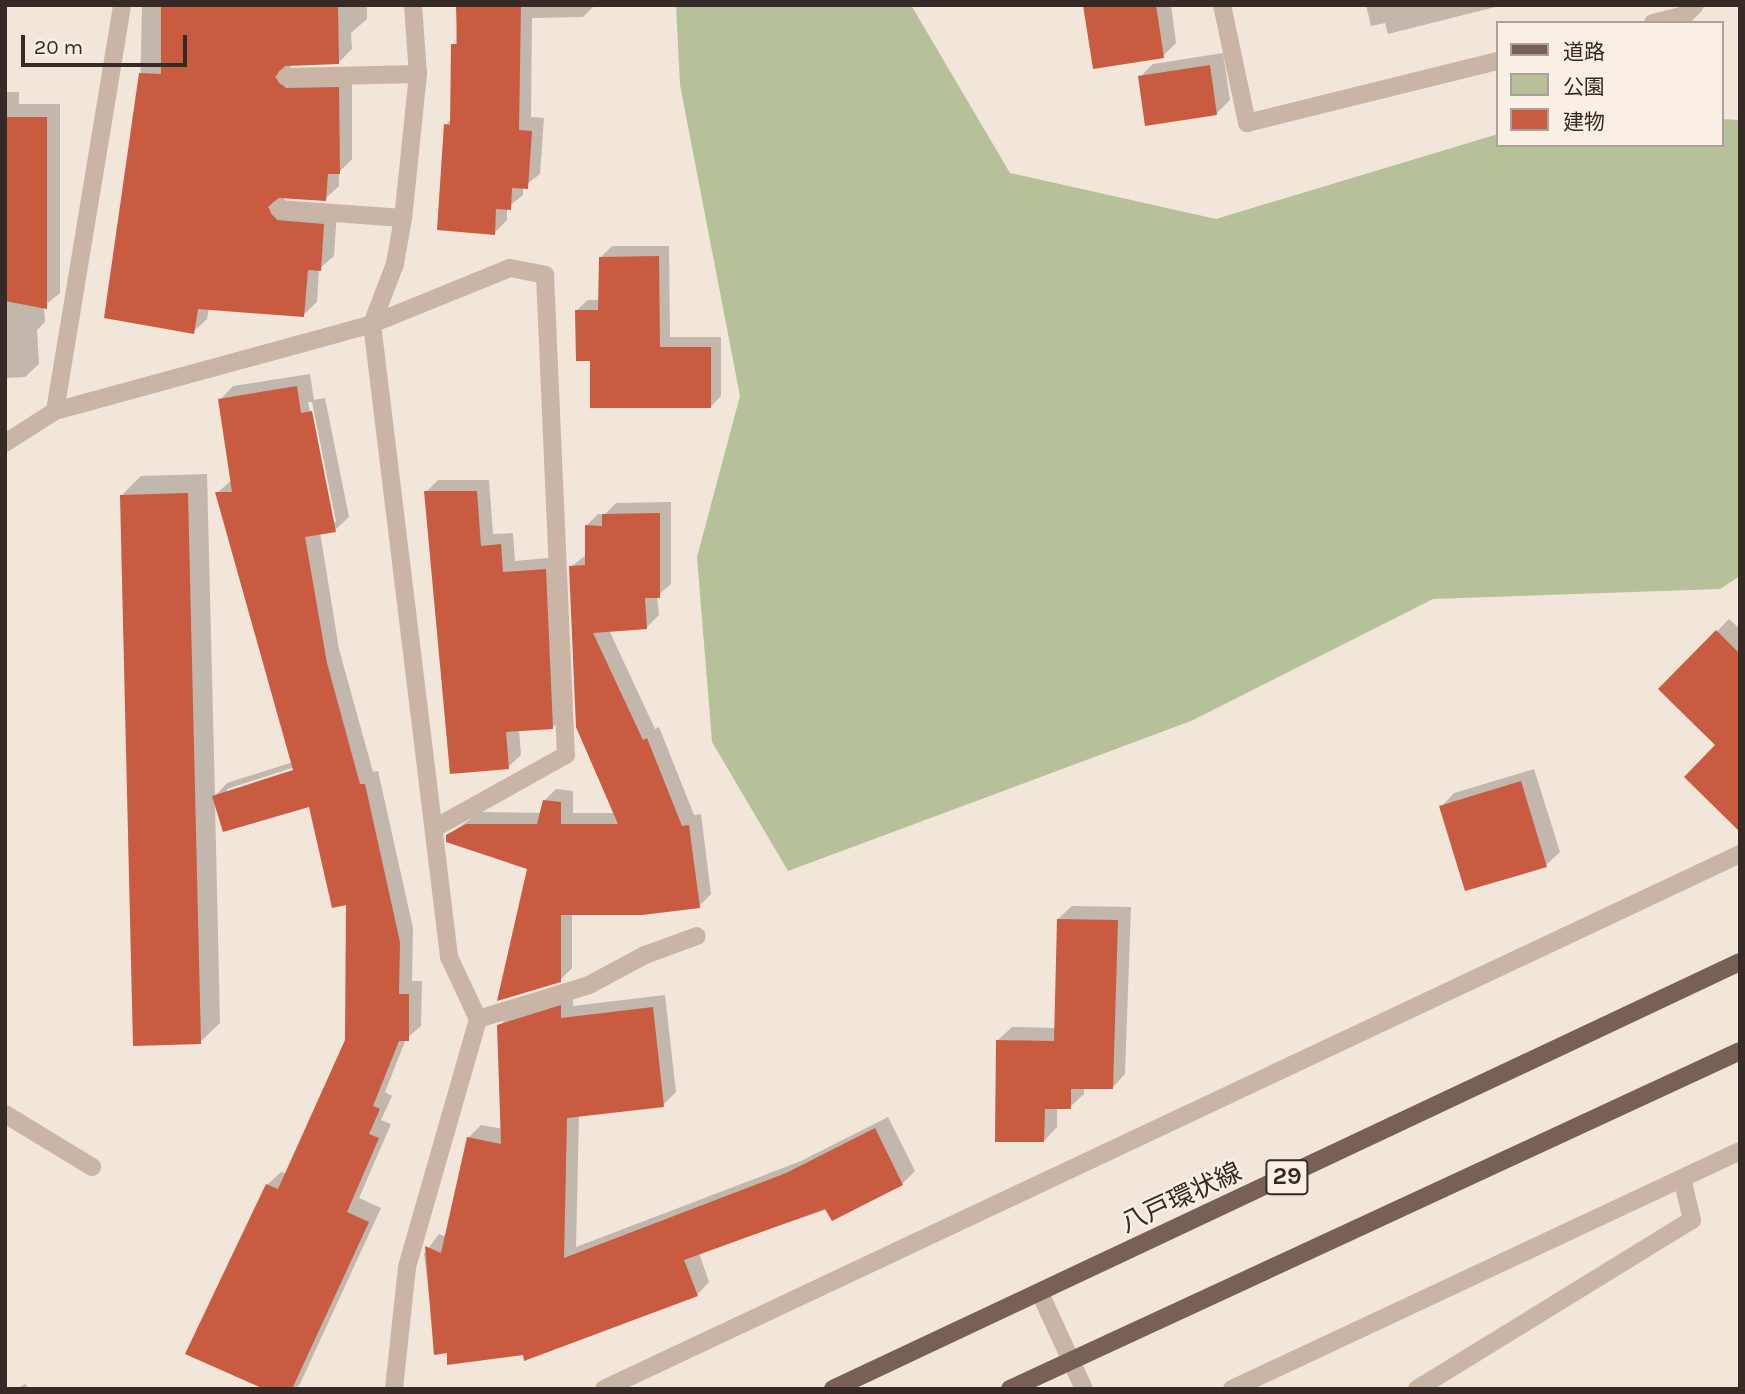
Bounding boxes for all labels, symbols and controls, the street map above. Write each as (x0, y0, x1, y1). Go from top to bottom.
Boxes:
scale bar (24, 21, 191, 65)
legend (1496, 21, 1724, 147)
text: 20 m (34, 35, 83, 59)
text: 道路 (1563, 40, 1605, 64)
text: 公園 (1563, 75, 1605, 99)
text: 建物 (1563, 110, 1605, 134)
street label: 八戸環状線 (1115, 1156, 1247, 1240)
road number: 29 (1264, 1156, 1310, 1198)

